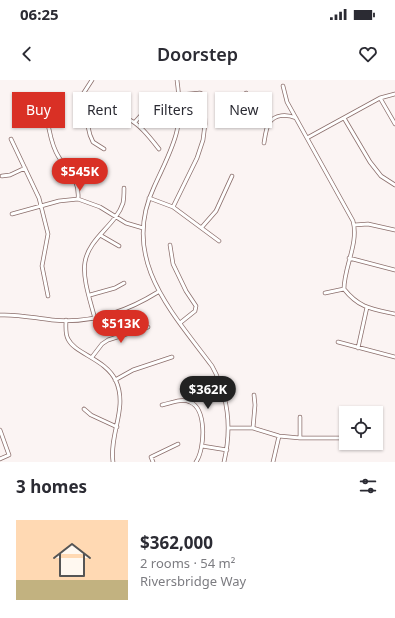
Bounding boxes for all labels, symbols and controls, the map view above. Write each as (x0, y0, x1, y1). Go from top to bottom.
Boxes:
text: 06:25 (20, 4, 59, 24)
text: Doorstep (157, 42, 238, 66)
icon: back (16, 43, 38, 65)
icon: heart (357, 43, 379, 65)
chip: Buy (12, 92, 65, 128)
chip: Rent (73, 92, 131, 128)
chip: Filters (139, 92, 207, 128)
chip: New (215, 92, 272, 128)
pin: $545K (52, 158, 108, 192)
text: $545K (61, 162, 99, 180)
pin: $513K (93, 310, 149, 344)
text: $513K (102, 314, 140, 332)
pin: $362K (180, 376, 236, 410)
text: $362K (189, 380, 227, 398)
map controls (339, 406, 383, 450)
button: locate (339, 406, 383, 450)
text: 3 homes (16, 475, 87, 498)
icon: filters (357, 475, 379, 497)
text: $362,000 (140, 531, 213, 554)
icon: home (48, 536, 96, 584)
text: 2 rooms · 54 m² (140, 554, 235, 572)
text: Riversbridge Way (140, 572, 246, 590)

